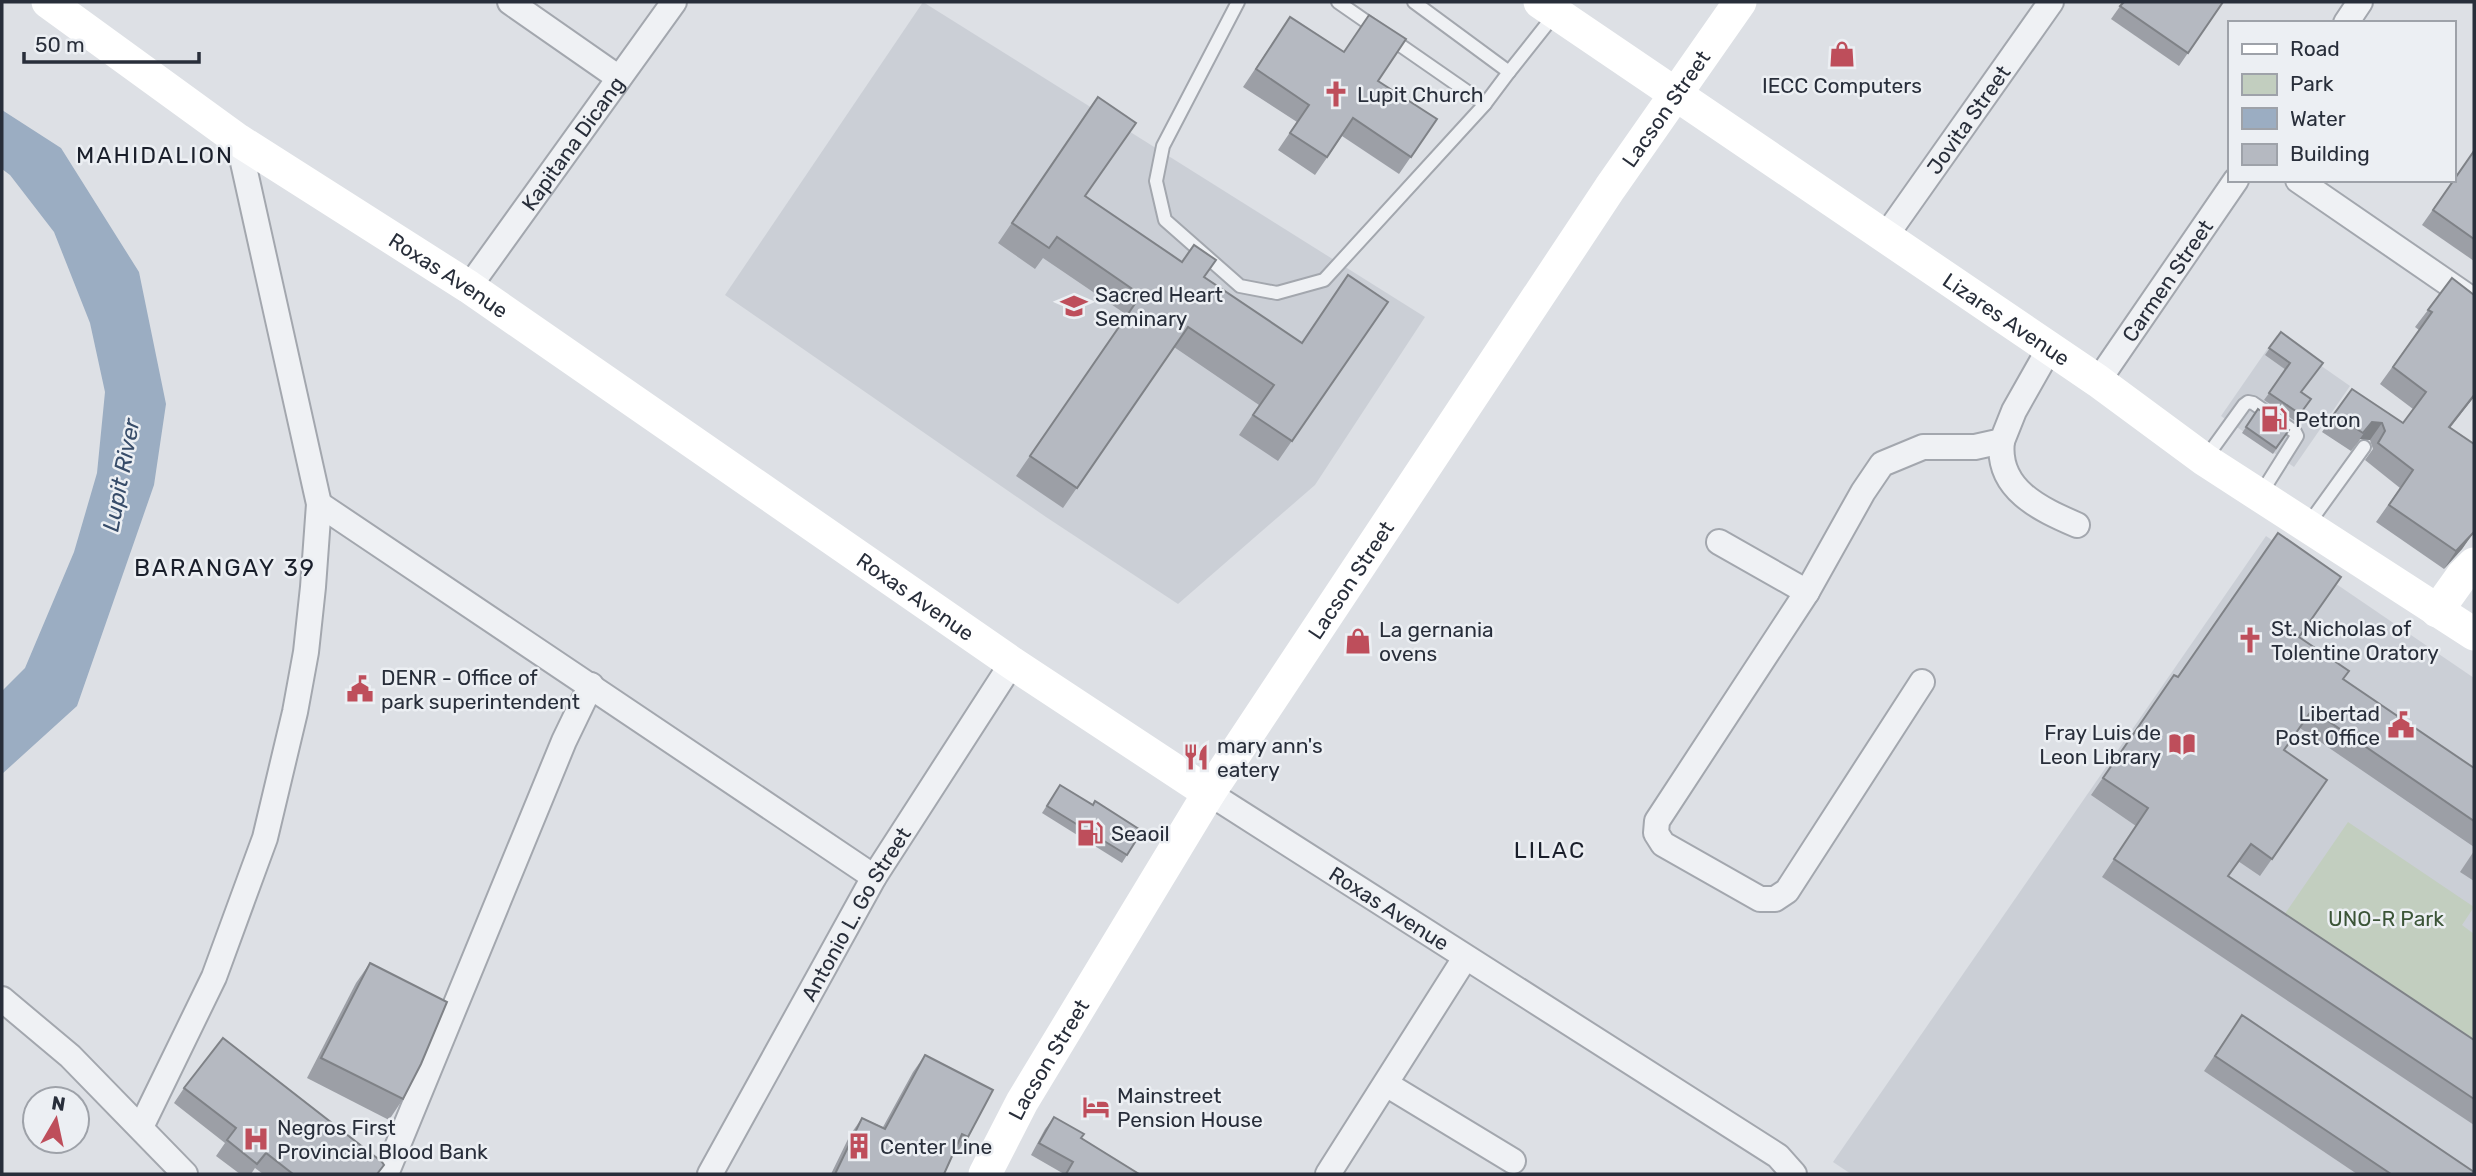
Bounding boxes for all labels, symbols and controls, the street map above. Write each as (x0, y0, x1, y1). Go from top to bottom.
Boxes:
scale bar (24, 21, 200, 65)
legend (2228, 21, 2455, 182)
text: 50 m (35, 32, 85, 57)
text: Road (2290, 36, 2340, 61)
shop icon: IECC Computers (1827, 39, 1857, 69)
street label: Lacson Street (1616, 45, 1715, 172)
street label: Jovita Street (1921, 60, 2015, 179)
street label: Kapitana Dicang (516, 71, 629, 215)
text: Park (2290, 71, 2334, 96)
place label: IECC Computers (1762, 73, 1922, 98)
church icon: Lupit Church (1321, 79, 1351, 109)
place label: Lupit Church (1357, 82, 1484, 107)
text: Water (2290, 106, 2346, 131)
district label: MAHIDALION (76, 141, 234, 169)
text: Building (2290, 141, 2370, 166)
street label: Carmen Street (2116, 215, 2218, 346)
street label: Roxas Avenue (385, 227, 513, 323)
street label: Lizares Avenue (1938, 267, 2075, 371)
place label: Sacred Heart Seminary (1095, 282, 1223, 331)
school or university icon: Sacred Heart Seminary (1059, 291, 1089, 321)
fuel station icon: Petron (2259, 404, 2289, 434)
place label: Petron (2295, 407, 2361, 432)
water label: Lupit River (96, 415, 146, 534)
street label: Lacson Street (1302, 516, 1398, 643)
street label: Roxas Avenue (852, 547, 979, 646)
district label: BARANGAY 39 (134, 554, 316, 582)
place label: St. Nicholas of Tolentine Oratory (2271, 616, 2439, 665)
place label: La gernania ovens (1379, 617, 1494, 666)
church icon: St. Nicholas of Tolentine Oratory (2235, 625, 2265, 655)
shop icon: La gernania ovens (1343, 626, 1373, 656)
place label: DENR - Office of park superintendent (381, 665, 580, 714)
public building icon: DENR - Office of park superintendent (345, 674, 375, 704)
place label: Libertad Post Office (2275, 701, 2380, 750)
public building icon: Libertad Post Office (2386, 710, 2416, 740)
place label: Fray Luis de Leon Library (2039, 720, 2161, 769)
library icon: Fray Luis de Leon Library (2167, 729, 2197, 759)
place label: mary ann's eatery (1217, 733, 1323, 782)
restaurant icon: mary ann's eatery (1181, 742, 1211, 772)
fuel station icon: Seaoil (1075, 818, 1105, 848)
place label: Seaoil (1111, 821, 1170, 846)
street label: Antonio L. Go Street (796, 822, 915, 1005)
district label: LILAC (1514, 836, 1586, 864)
street label: Roxas Avenue (1325, 861, 1454, 956)
park label: UNO-R Park (2328, 906, 2444, 931)
street label: Lacson Street (1003, 994, 1094, 1124)
place label: Mainstreet Pension House (1117, 1083, 1263, 1132)
north arrow (21, 1085, 91, 1155)
text: N (50, 1091, 67, 1116)
hotel icon: Mainstreet Pension House (1081, 1092, 1111, 1122)
place label: Negros First Provincial Blood Bank (277, 1115, 488, 1164)
hospital icon: Negros First Provincial Blood Bank (241, 1124, 271, 1154)
building icon: Center Line (844, 1131, 874, 1161)
place label: Center Line (880, 1134, 992, 1159)

